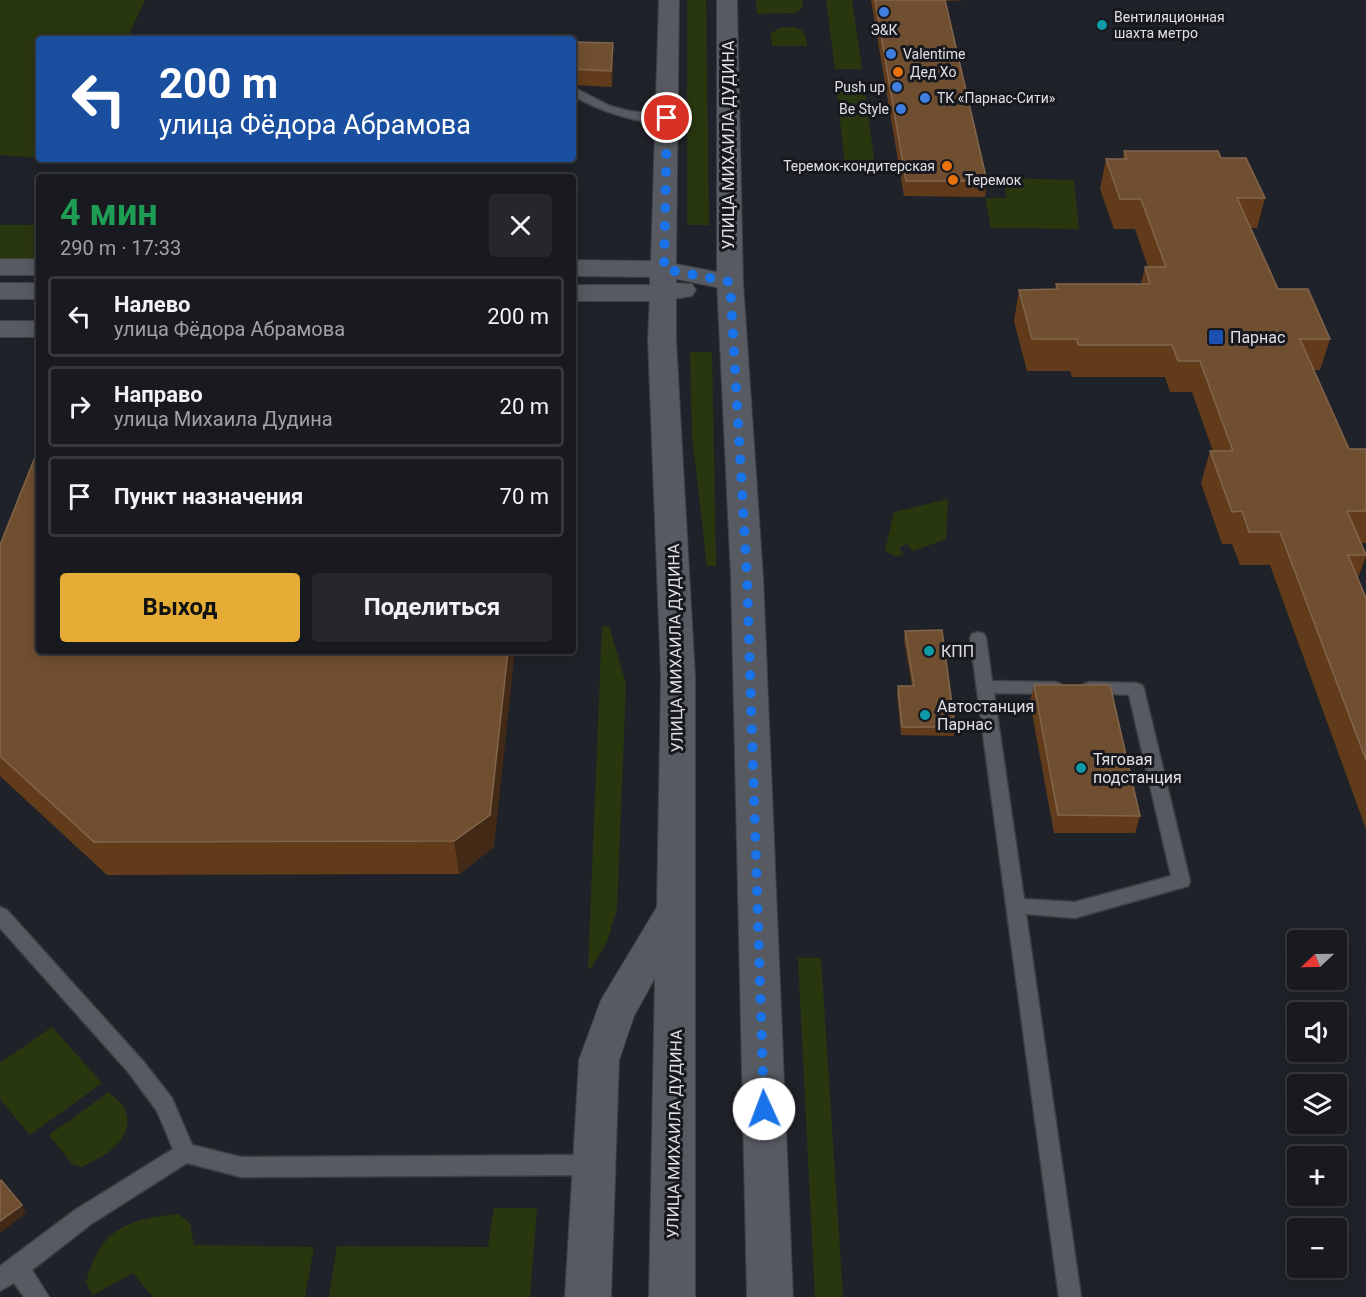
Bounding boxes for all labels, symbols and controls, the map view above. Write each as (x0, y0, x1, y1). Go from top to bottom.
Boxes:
marker: Э&К (877, 5, 891, 19)
place label: Вентиляционная шахта метро (1114, 9, 1225, 41)
marker: Вентиляционная шахта метро (1095, 18, 1109, 32)
place label: Э&К (870, 22, 898, 38)
street label: УЛИЦА МИХАИЛА ДУДИНА (719, 40, 738, 249)
place label: Valentime (903, 46, 965, 62)
marker: Valentime (884, 47, 898, 61)
text: 200 m (159, 59, 278, 108)
icon: left (60, 60, 138, 138)
place label: Дед Хо (910, 64, 957, 80)
marker: Дед Хо (891, 65, 905, 79)
place label: Push up (834, 79, 885, 95)
marker: Push up (890, 80, 904, 94)
place label: ТК «Парнас-Сити» (937, 90, 1056, 106)
marker: ТК «Парнас-Сити» (918, 91, 932, 105)
pin (641, 92, 692, 143)
icon: arrive (650, 101, 683, 134)
place label: Be Style (839, 101, 889, 117)
marker: Be Style (894, 102, 908, 116)
text: улица Фёдора Абрамова (159, 109, 471, 141)
place label: Теремок-кондитерская (783, 158, 935, 174)
marker: Теремок-кондитерская (940, 159, 954, 173)
place label: Теремок (965, 172, 1022, 188)
marker: Теремок (946, 173, 960, 187)
text: 4 мин (60, 192, 158, 234)
button: close (489, 194, 552, 257)
text: 290 m · 17:33 (60, 236, 181, 260)
text: Налево (114, 292, 191, 317)
icon: left (63, 300, 96, 333)
text: 200 m (487, 304, 549, 329)
text: улица Фёдора Абрамова (114, 317, 345, 341)
marker: Парнас (1207, 328, 1225, 346)
place label: Парнас (1230, 328, 1285, 347)
text: Направо (114, 382, 203, 407)
icon: right (63, 390, 96, 423)
text: 20 m (500, 394, 549, 419)
text: улица Михаила Дудина (114, 407, 333, 431)
icon: arrive (63, 480, 96, 513)
text: Пункт назначения (114, 484, 303, 509)
text: 70 m (500, 484, 549, 509)
street label: УЛИЦА МИХАИЛА ДУДИНА (664, 543, 687, 753)
button: Выход (60, 573, 300, 642)
button: Поделиться (312, 573, 552, 642)
place label: КПП (941, 642, 974, 661)
marker: КПП (922, 644, 936, 658)
place label: Автостанция Парнас (937, 697, 1034, 734)
marker: Автостанция Парнас (918, 708, 932, 722)
place label: Тяговая подстанция (1093, 750, 1182, 787)
marker: Тяговая подстанция (1074, 761, 1088, 775)
north arrow (1287, 930, 1347, 990)
map controls (1287, 930, 1347, 1278)
button: sound (1287, 1002, 1347, 1062)
street label: УЛИЦА МИХАИЛА ДУДИНА (663, 1029, 686, 1239)
button: layers (1287, 1074, 1347, 1134)
position arrow (732, 1077, 796, 1141)
button: + (1287, 1146, 1347, 1206)
button: − (1287, 1218, 1347, 1278)

